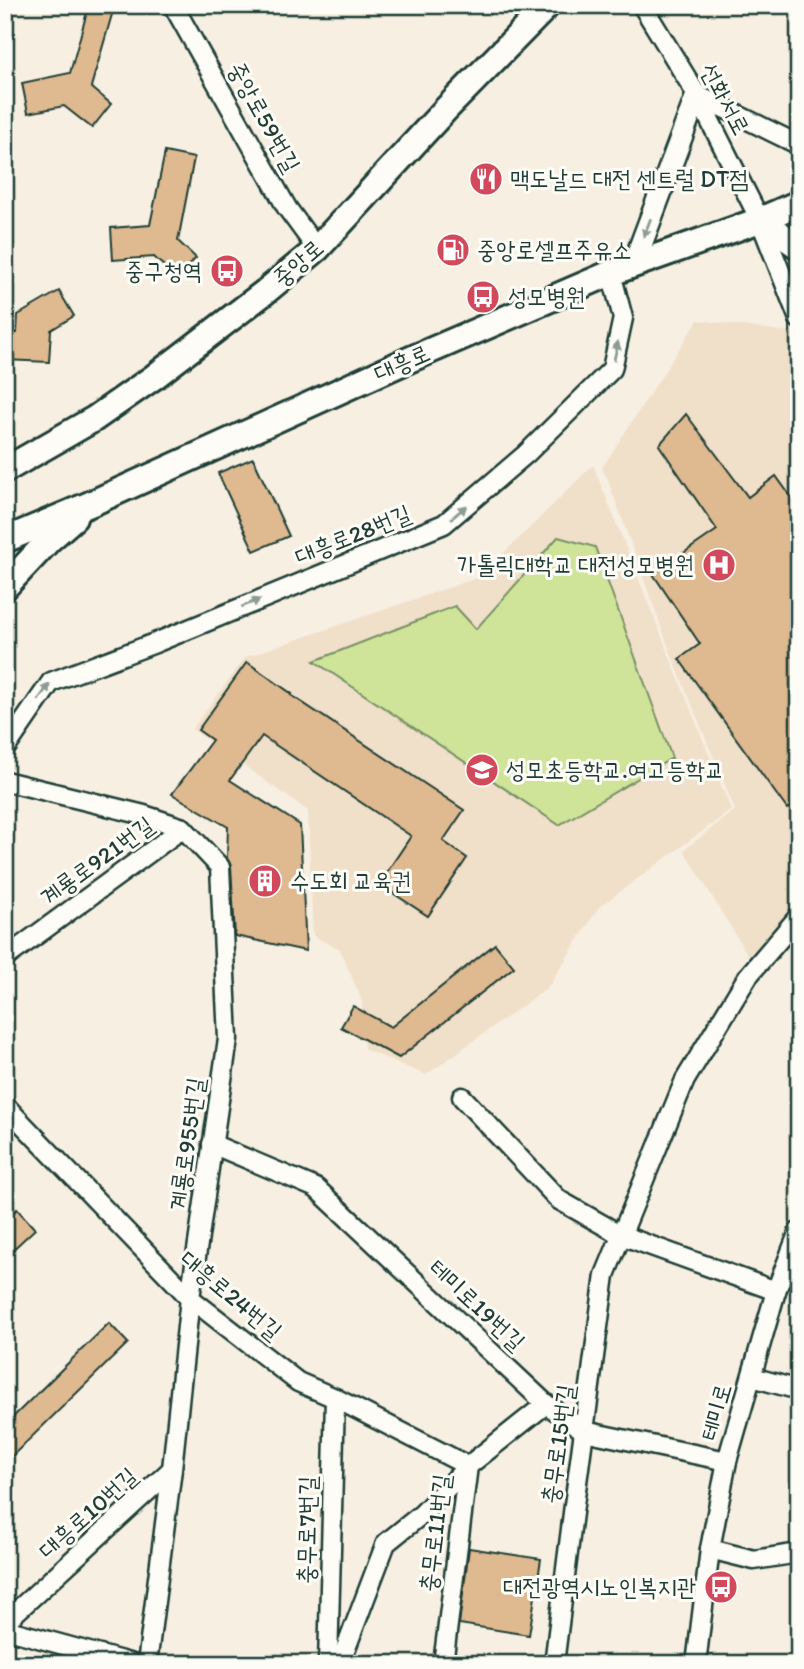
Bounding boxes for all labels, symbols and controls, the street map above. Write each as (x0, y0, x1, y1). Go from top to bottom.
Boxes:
street label: 중앙로59번길 (222, 56, 307, 177)
street label: 선화서로 (695, 58, 756, 140)
restaurant icon: 맥도날드 대전 센트럴 DT점 (467, 160, 505, 198)
place label: 맥도날드 대전 센트럴 DT점 (510, 164, 749, 193)
one-way arrow (642, 217, 653, 238)
fuel station icon: 중앙로셀프주유소 (434, 231, 472, 269)
street label: 중앙로 (266, 233, 329, 293)
place label: 중앙로셀프주유소 (477, 235, 632, 264)
bus stop icon: 중구청역 (208, 252, 246, 290)
place label: 중구청역 (125, 256, 202, 285)
bus stop icon: 성모병원 (464, 278, 502, 316)
place label: 성모병원 (508, 282, 585, 311)
street label: 대흥로 (369, 338, 434, 388)
one-way arrow (610, 340, 621, 362)
street label: 대흥로28번길 (291, 498, 415, 571)
one-way arrow (450, 505, 467, 520)
hospital icon: 가톨릭대학교 대전성모병원 (700, 546, 738, 584)
place label: 가톨릭대학교 대전성모병원 (457, 550, 694, 579)
one-way arrow (241, 598, 262, 609)
one-way arrow (37, 683, 51, 701)
school or university icon: 성모초등학교.여고등학교 (463, 751, 501, 789)
place label: 성모초등학교.여고등학교 (506, 755, 724, 784)
street label: 계룡로921번길 (34, 810, 159, 911)
building icon: 수도회 교육권 (246, 862, 284, 900)
place label: 수도회 교육권 (290, 866, 411, 895)
street label: 계룡로955번길 (163, 1075, 210, 1212)
street label: 대흥로24번길 (175, 1244, 288, 1345)
street label: 테미로19번길 (423, 1253, 531, 1356)
street label: 테미로 (694, 1380, 737, 1444)
street label: 충무로15번길 (535, 1382, 580, 1506)
street label: 대흥로10번길 (32, 1461, 143, 1564)
street label: 충무로11번길 (413, 1472, 456, 1594)
street label: 충무로7번길 (291, 1476, 322, 1584)
bus stop icon: 대전광역시노인복지관 (702, 1568, 740, 1606)
place label: 대전광역시노인복지관 (503, 1572, 696, 1601)

